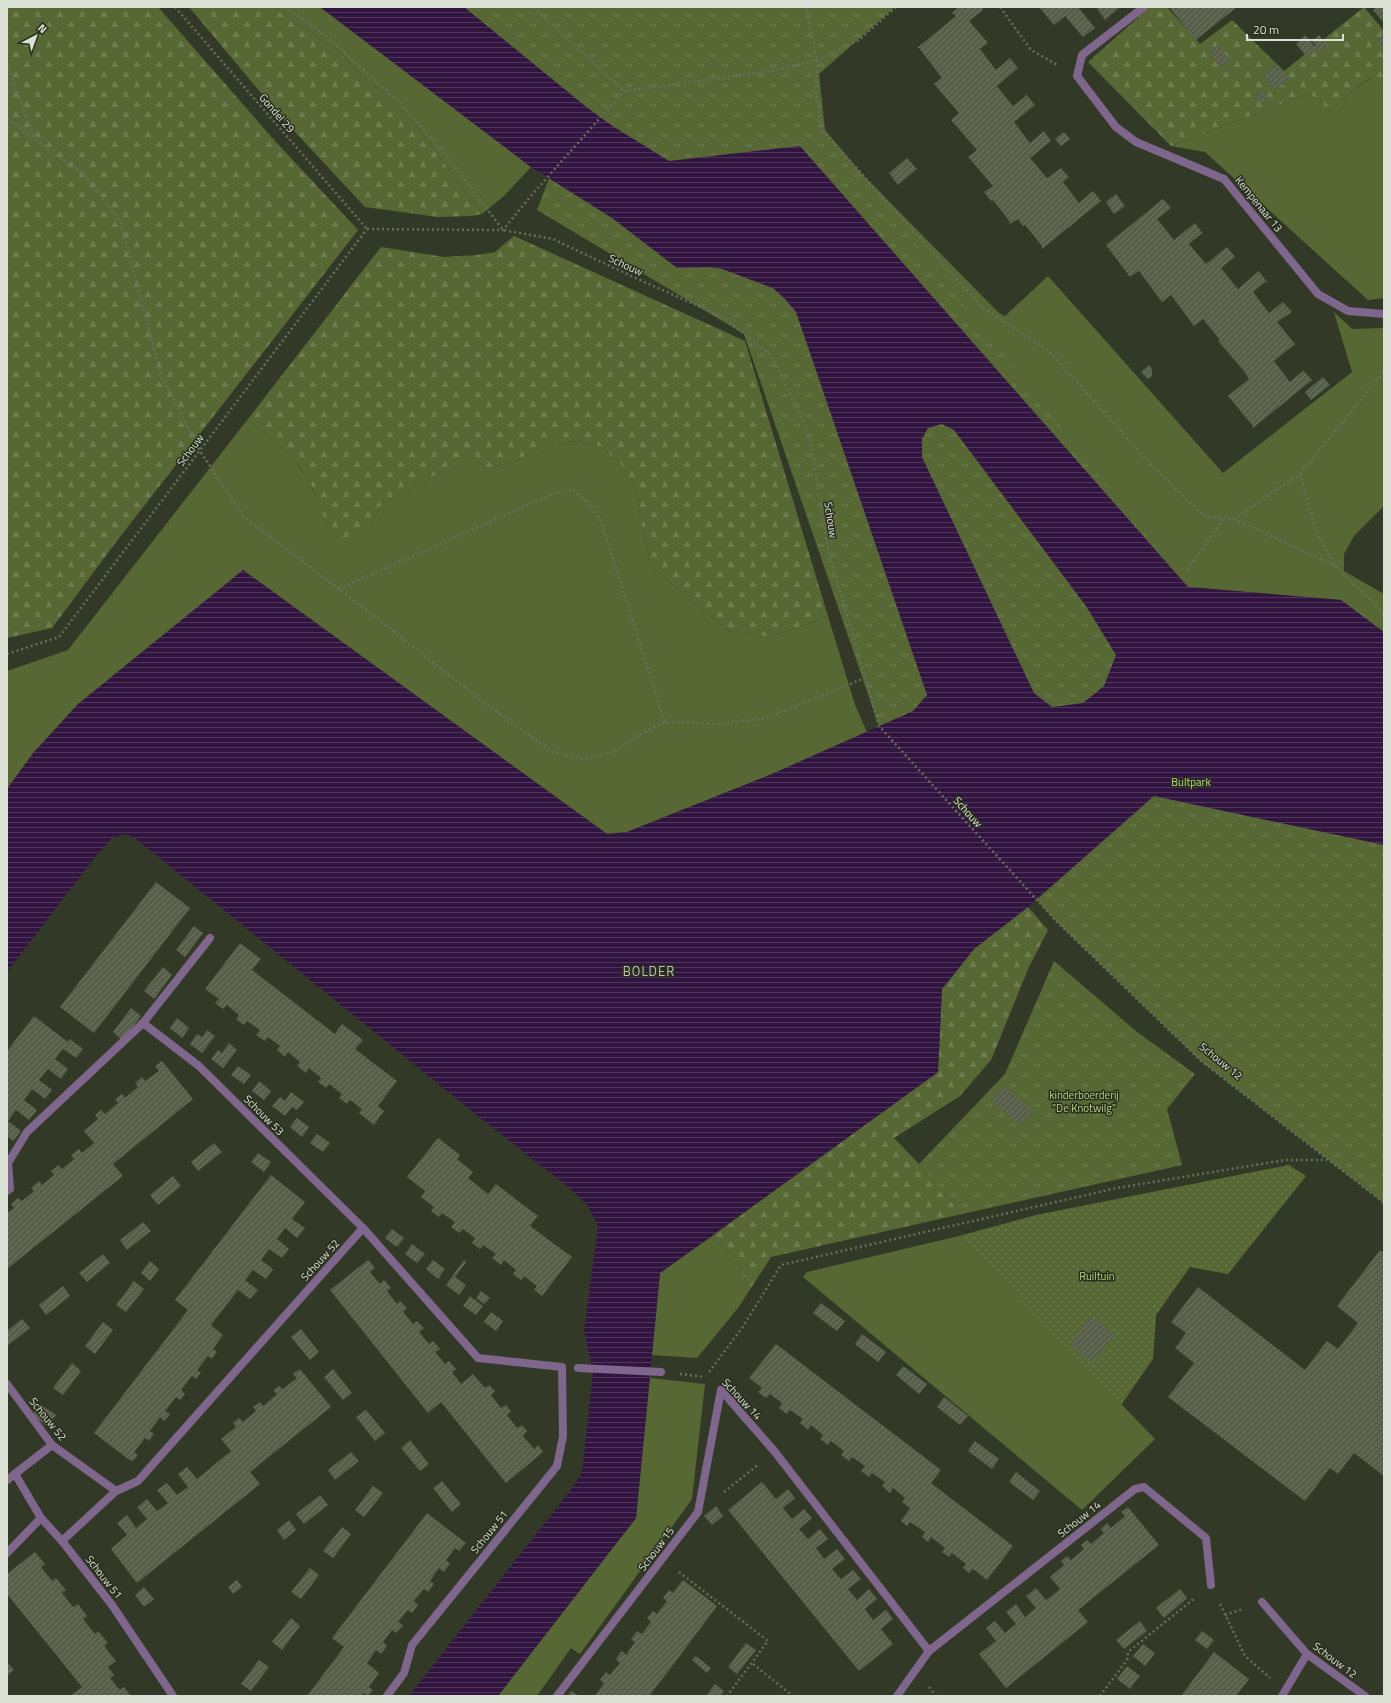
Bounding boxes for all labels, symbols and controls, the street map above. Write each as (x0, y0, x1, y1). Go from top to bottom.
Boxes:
north arrow (16, 16, 56, 56)
scale bar (1247, 16, 1343, 42)
text: N (34, 20, 51, 37)
text: 20 m (1253, 20, 1279, 39)
street label: Gondel 29 (255, 90, 299, 136)
street label: Kempenaar 13 (1231, 173, 1287, 235)
street label: Schouw (606, 250, 647, 280)
street label: Schouw (173, 430, 208, 469)
street label: Schouw (820, 501, 842, 540)
park label: Bultpark (1171, 774, 1211, 790)
street label: Schouw (950, 793, 987, 831)
district label: BOLDER (623, 961, 675, 981)
street label: Schouw 12 (1196, 1039, 1246, 1083)
park label: kinderboerderij "De Knotwilg" (1049, 1087, 1119, 1116)
street label: Schouw 53 (240, 1091, 288, 1139)
street label: Schouw 52 (297, 1236, 343, 1284)
park label: Ruiltuin (1079, 1268, 1115, 1284)
street label: Schouw 14 (719, 1375, 765, 1423)
street label: Schouw 52 (26, 1394, 70, 1444)
street label: Schouw 14 (1054, 1497, 1104, 1541)
street label: Schouw 51 (467, 1507, 511, 1557)
street label: Schouw 15 (634, 1524, 678, 1574)
street label: Schouw 51 (82, 1552, 126, 1602)
street label: Schouw 12 (1310, 1638, 1360, 1682)

